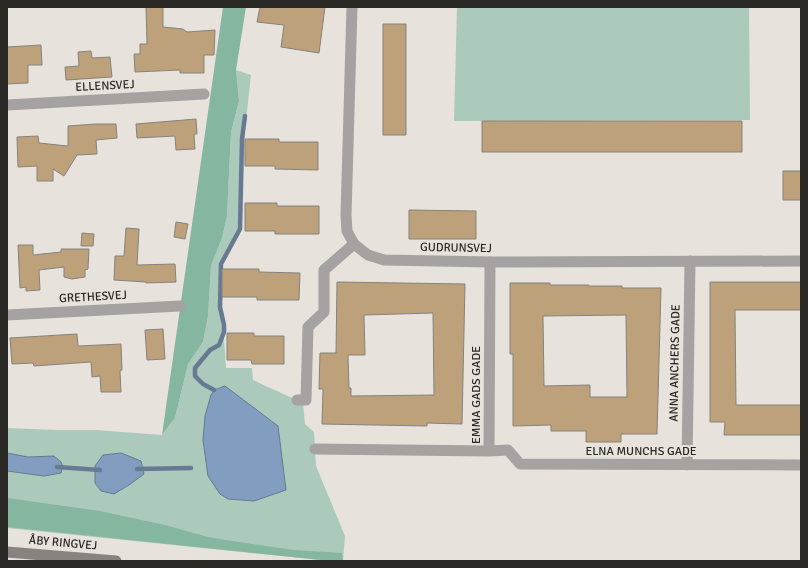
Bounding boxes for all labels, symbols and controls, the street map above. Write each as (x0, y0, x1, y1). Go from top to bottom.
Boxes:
street label: ELLENSVEJ (75, 77, 135, 95)
street label: GUDRUNSVEJ (420, 240, 492, 256)
street label: GRETHESVEJ (59, 288, 127, 306)
street label: ANNA ANCHERS GADE (666, 304, 684, 422)
street label: EMMA GADS GADE (469, 346, 484, 444)
street label: ELNA MUNCHS GADE (585, 444, 697, 459)
street label: ÅBY RINGVEJ (28, 533, 98, 553)

